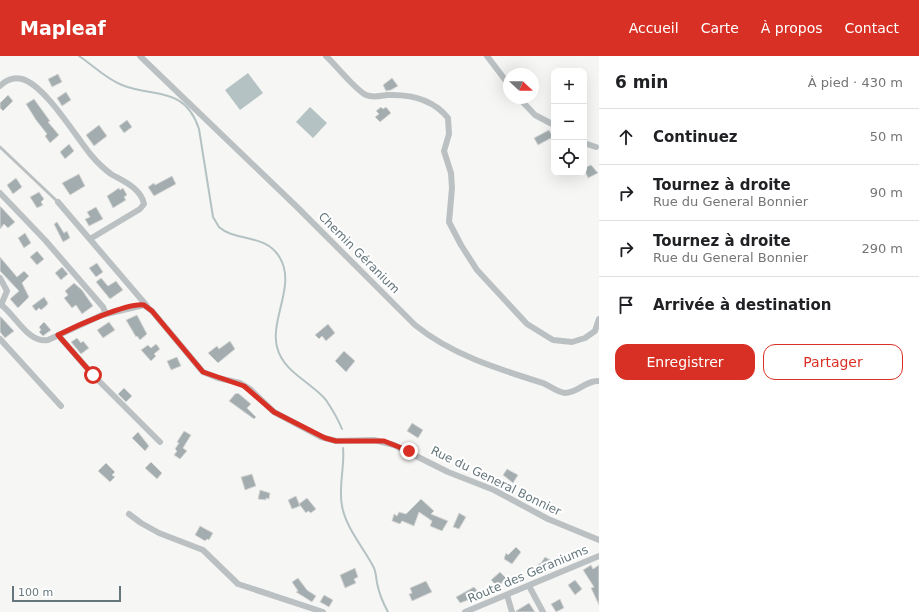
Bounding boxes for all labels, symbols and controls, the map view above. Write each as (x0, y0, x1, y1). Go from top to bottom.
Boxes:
text: Mapleaf (20, 17, 106, 39)
text: Accueil (629, 20, 679, 36)
text: Carte (701, 20, 739, 36)
text: À propos (761, 20, 823, 36)
text: Contact (845, 20, 899, 36)
north arrow (503, 68, 539, 104)
map controls (551, 68, 587, 176)
button: + (551, 68, 587, 104)
text: 6 min (615, 72, 668, 92)
text: À pied · 430 m (808, 75, 903, 90)
button: − (551, 104, 587, 140)
icon: ahead (615, 126, 637, 148)
text: Continuez (653, 128, 738, 146)
text: 50 m (870, 129, 903, 144)
button: locate (551, 140, 587, 176)
text: Tournez à droite (653, 176, 791, 194)
icon: right (615, 182, 637, 204)
text: 90 m (870, 185, 903, 200)
text: Rue du General Bonnier (653, 194, 808, 209)
street label: Chemin Géranium (316, 210, 402, 296)
text: Tournez à droite (653, 232, 791, 250)
icon: right (615, 238, 637, 260)
text: 290 m (861, 241, 903, 256)
text: Rue du General Bonnier (653, 250, 808, 265)
icon: arrive (615, 294, 637, 316)
text: Arrivée à destination (653, 296, 831, 314)
button: Enregistrer (615, 344, 755, 380)
button: Partager (763, 344, 903, 380)
route start (84, 366, 102, 384)
route end (400, 442, 418, 460)
street label: Rue du General Bonnier (429, 443, 563, 519)
street label: Route des Geraniums (466, 542, 590, 606)
scale bar (12, 584, 121, 603)
text: 100 m (18, 586, 53, 599)

